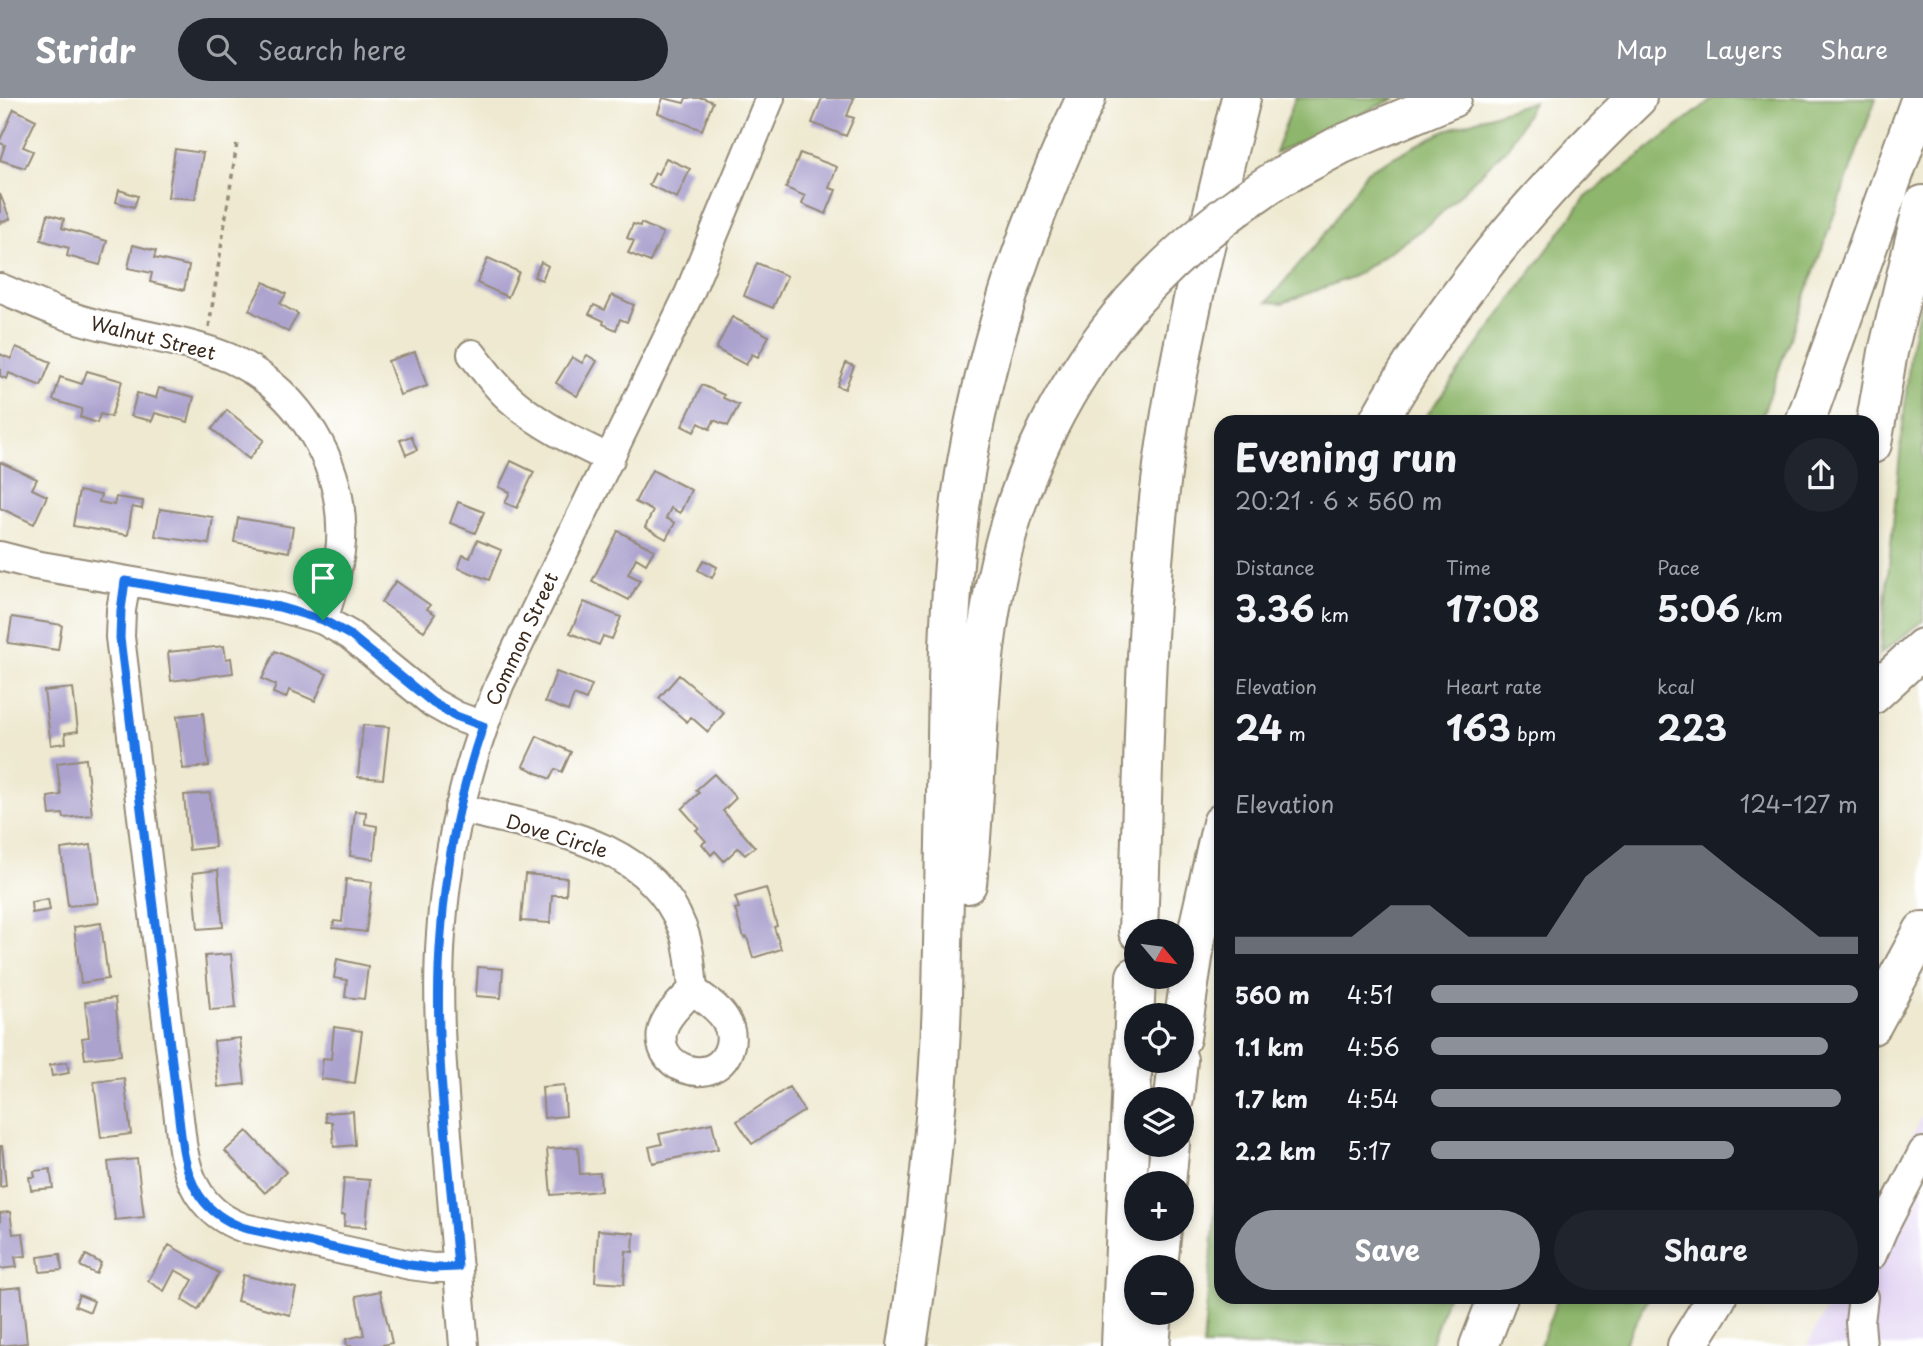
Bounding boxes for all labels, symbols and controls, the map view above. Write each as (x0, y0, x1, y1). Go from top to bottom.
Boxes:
search box (178, 18, 668, 81)
text: Stridr (35, 24, 136, 74)
icon: search (202, 30, 240, 68)
text: Search here (258, 30, 406, 69)
text: Map (1616, 31, 1667, 67)
text: Layers (1705, 31, 1782, 67)
text: Share (1820, 31, 1888, 67)
street label: Walnut Street (88, 308, 219, 366)
text: Evening run (1235, 428, 1457, 485)
button: share (1784, 438, 1858, 512)
text: 20:21 · 6 × 560 m (1235, 483, 1442, 518)
pin (293, 548, 353, 620)
text: Distance (1235, 553, 1315, 581)
text: Time (1446, 553, 1491, 581)
text: Pace (1657, 553, 1700, 581)
icon: arrive (304, 559, 342, 597)
street label: Common Street (478, 567, 564, 710)
text: 3.36 (1235, 581, 1314, 634)
text: 17:08 (1446, 581, 1540, 634)
text: 5:06 (1657, 581, 1740, 634)
text: km (1314, 600, 1349, 628)
text: /km (1740, 600, 1783, 628)
text: Elevation (1235, 672, 1317, 700)
text: Heart rate (1446, 672, 1542, 700)
text: kcal (1657, 672, 1695, 700)
text: 24 (1235, 700, 1282, 753)
text: 163 (1446, 700, 1511, 753)
text: 223 (1657, 700, 1727, 753)
text: m (1282, 719, 1306, 747)
text: bpm (1511, 719, 1556, 747)
text: Elevation (1235, 786, 1334, 821)
text: 124–127 m (1740, 786, 1858, 821)
street label: Dove Circle (503, 806, 612, 864)
north arrow (1124, 919, 1194, 989)
map controls (1124, 919, 1194, 1325)
text: 560 m (1235, 977, 1310, 1012)
text: 4:51 (1347, 977, 1393, 1012)
button: locate (1124, 1003, 1194, 1073)
text: 1.1 km (1235, 1029, 1304, 1064)
text: 4:56 (1347, 1029, 1400, 1064)
text: 1.7 km (1235, 1081, 1308, 1116)
text: 4:54 (1347, 1081, 1399, 1116)
button: layers (1124, 1087, 1194, 1157)
text: 2.2 km (1235, 1133, 1316, 1168)
text: 5:17 (1347, 1133, 1391, 1168)
button: + (1124, 1171, 1194, 1241)
button: Save (1235, 1210, 1540, 1290)
button: Share (1554, 1210, 1858, 1290)
button: − (1124, 1255, 1194, 1325)

